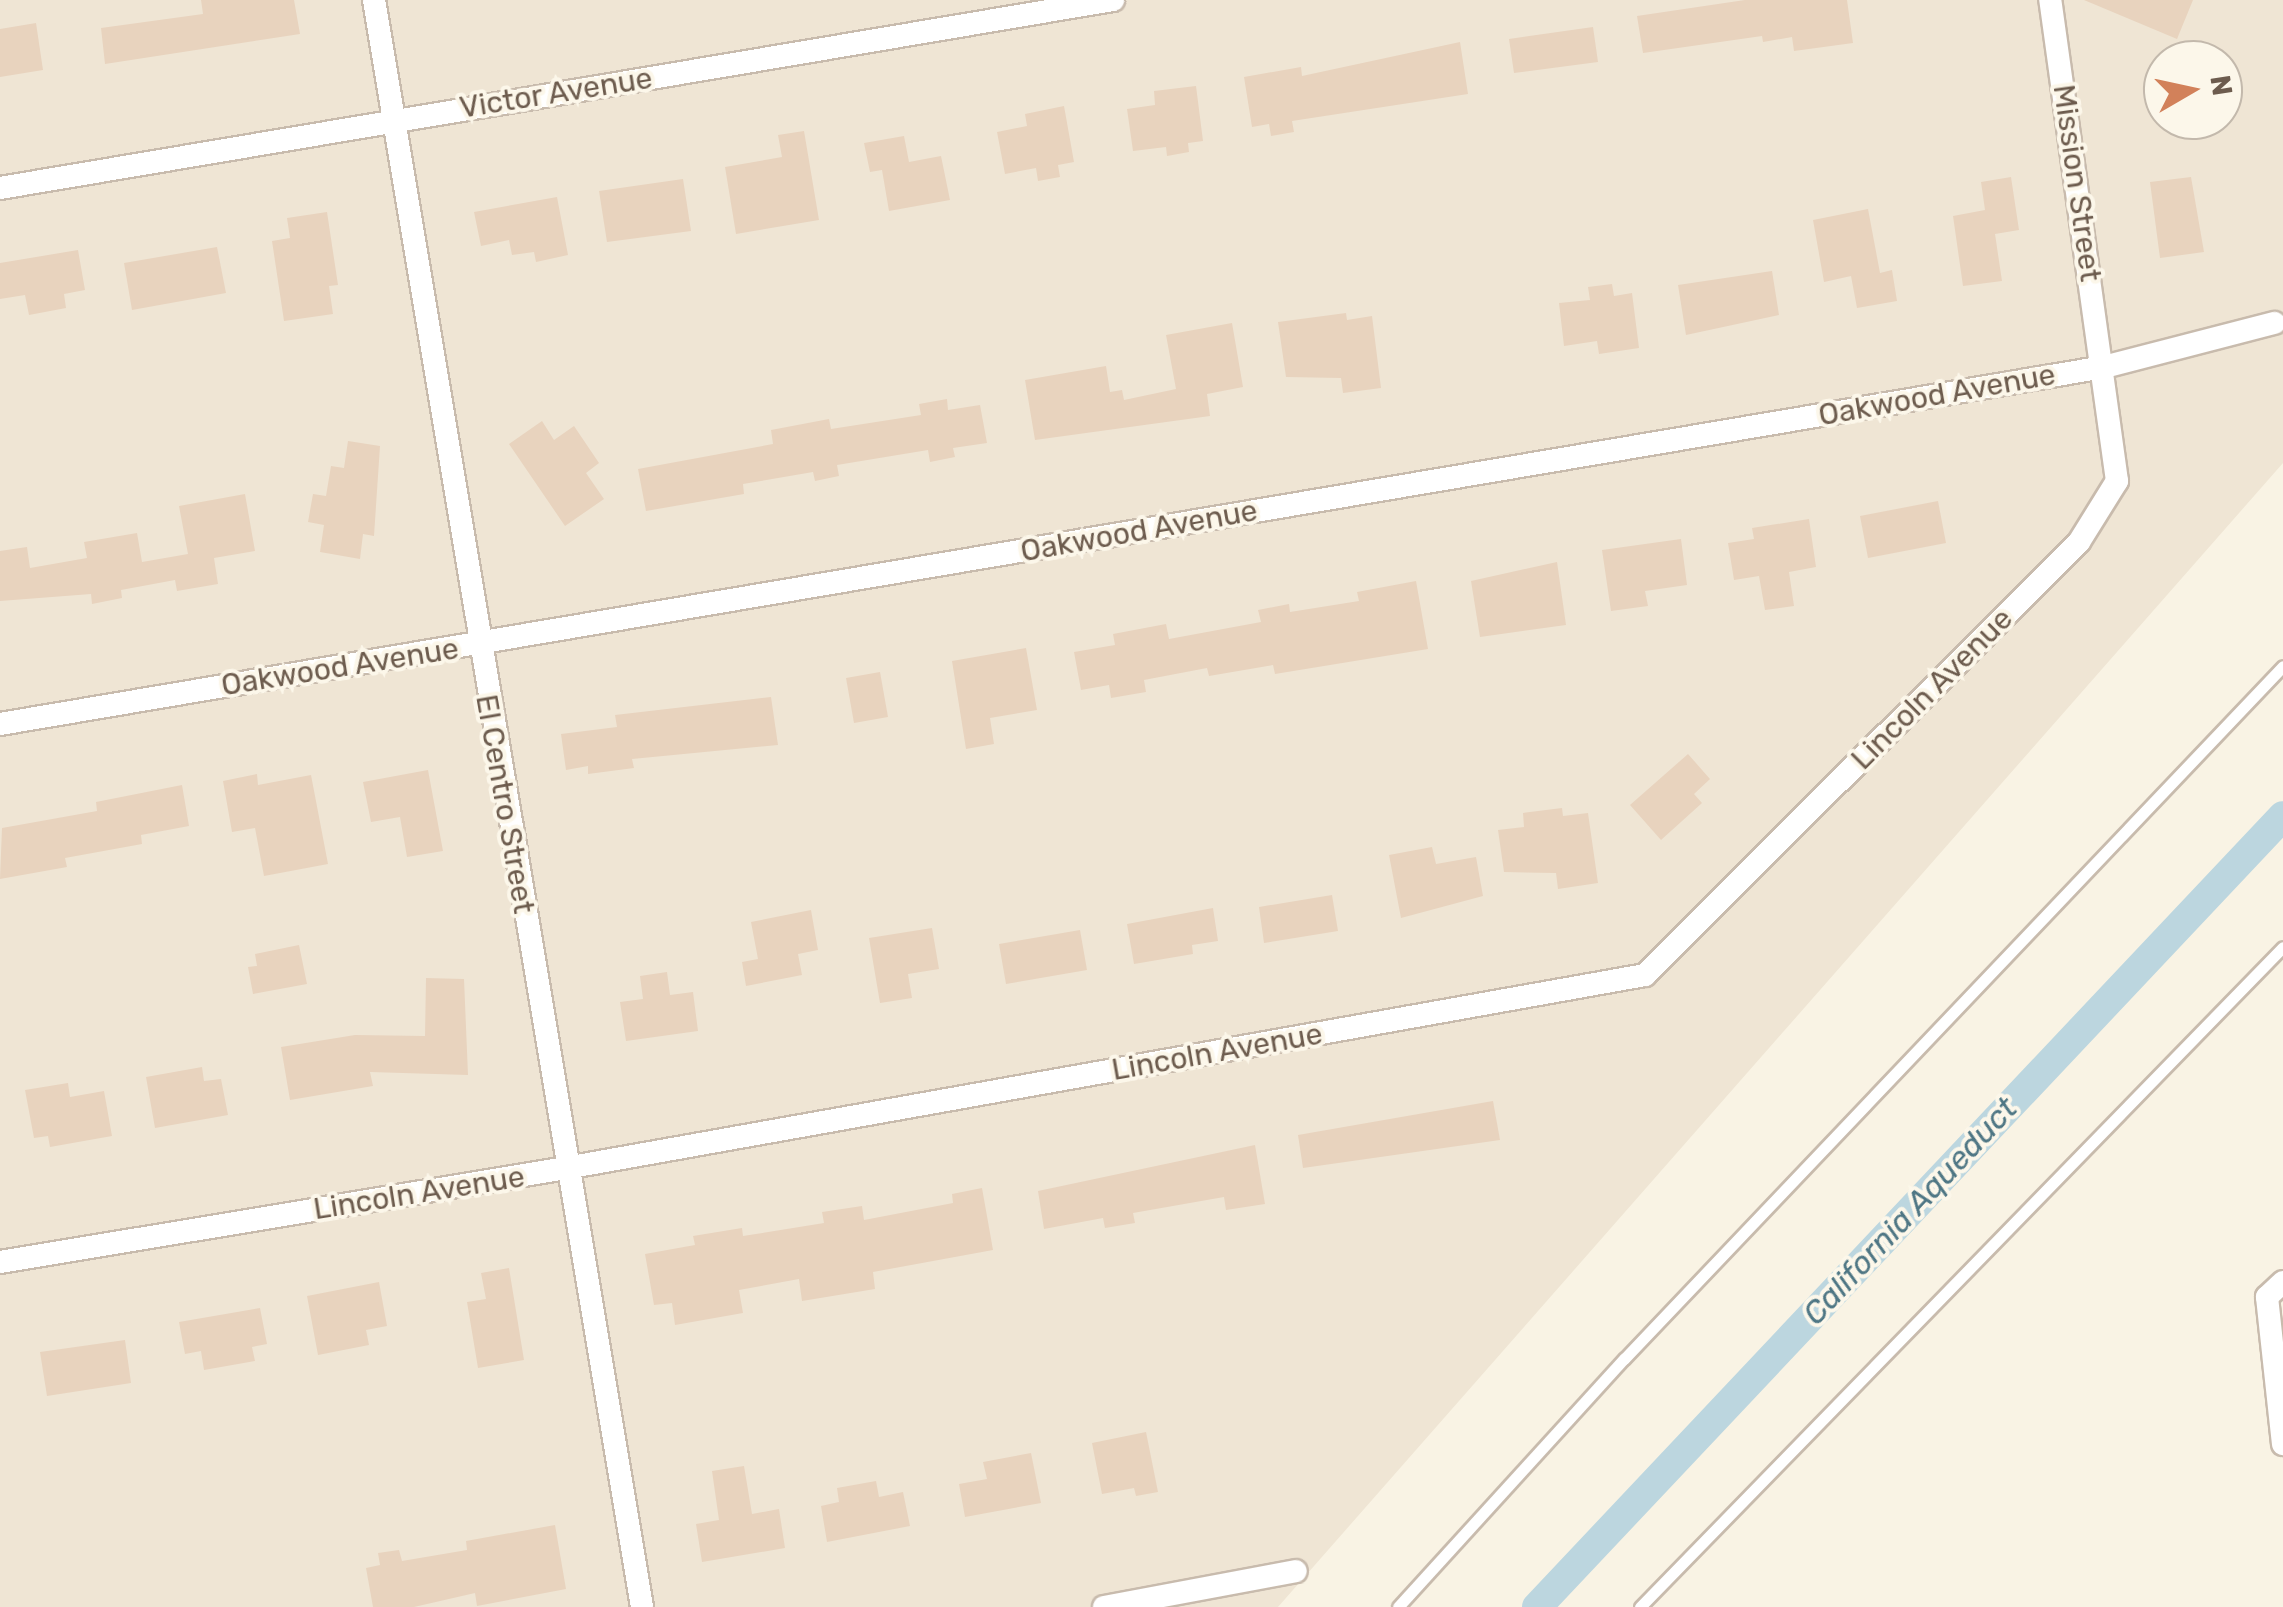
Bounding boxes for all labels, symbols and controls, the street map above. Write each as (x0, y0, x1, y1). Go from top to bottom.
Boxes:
north arrow (2143, 40, 2243, 140)
street label: Victor Avenue (456, 60, 656, 126)
text: N (2203, 73, 2239, 98)
street label: Mission Street (2045, 82, 2109, 284)
street label: Oakwood Avenue (1815, 356, 2059, 434)
street label: Oakwood Avenue (1017, 492, 1261, 570)
street label: Lincoln Avenue (1844, 601, 2020, 777)
street label: Oakwood Avenue (218, 630, 462, 704)
street label: El Centro Street (468, 692, 542, 916)
street label: Lincoln Avenue (1108, 1016, 1326, 1088)
water label: California Aqueduct (1794, 1089, 2026, 1333)
street label: Lincoln Avenue (311, 1158, 527, 1228)

